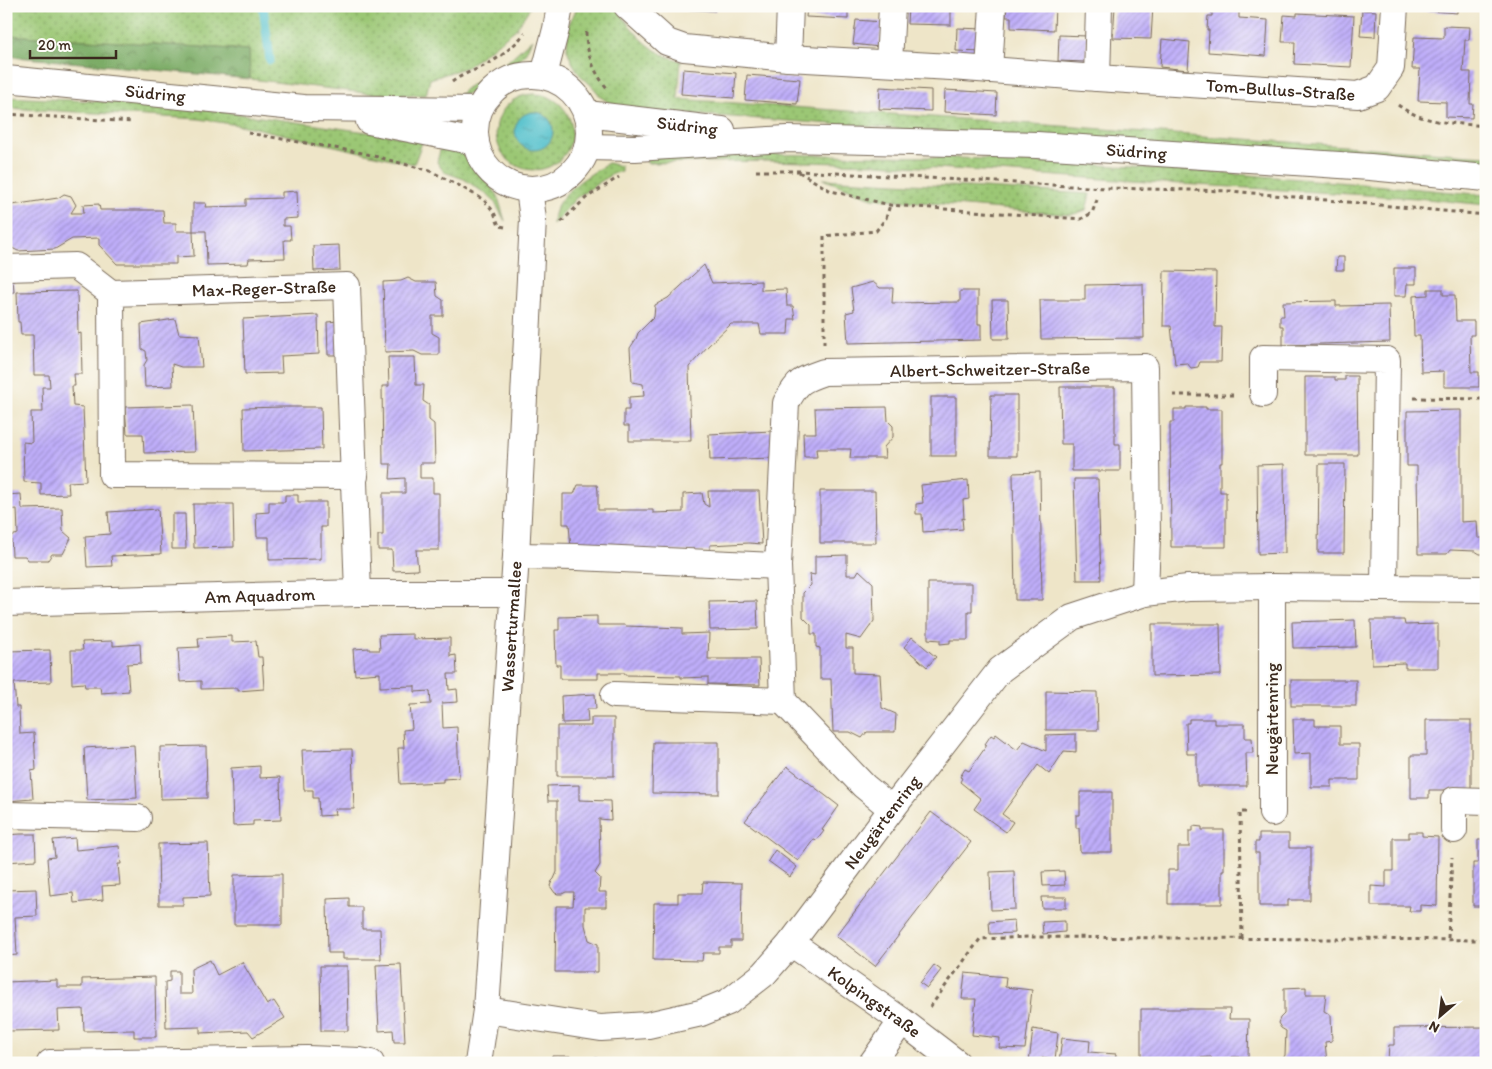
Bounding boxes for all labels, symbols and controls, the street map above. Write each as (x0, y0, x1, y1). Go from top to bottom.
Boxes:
scale bar (30, 28, 116, 60)
text: 20 m (38, 36, 72, 54)
street label: Tom-Bullus-Straße (1205, 74, 1356, 106)
street label: Südring (124, 80, 187, 107)
street label: Südring (656, 111, 720, 140)
street label: Südring (1105, 139, 1168, 165)
street label: Max-Reger-Straße (191, 275, 336, 302)
street label: Albert-Schweitzer-Straße (890, 357, 1090, 382)
street label: Wasserturmallee (496, 560, 527, 693)
street label: Am Aquadrom (204, 583, 316, 608)
street label: Neugärtenring (1261, 662, 1283, 775)
street label: Neugärtenring (839, 770, 926, 874)
street label: Kolpingstraße (823, 961, 925, 1043)
north arrow (1414, 992, 1464, 1042)
text: N (1426, 1017, 1442, 1037)

